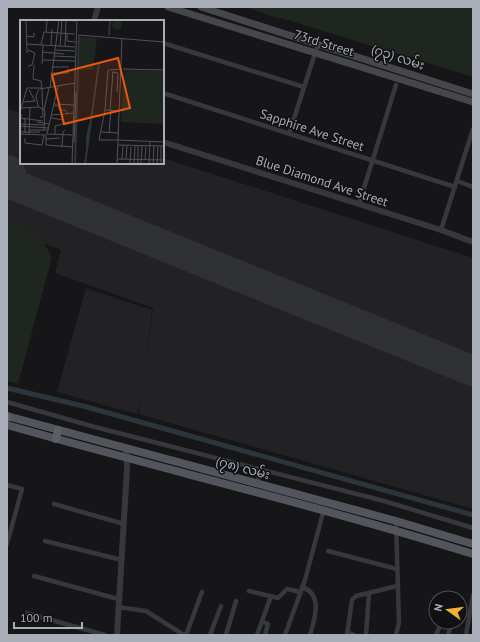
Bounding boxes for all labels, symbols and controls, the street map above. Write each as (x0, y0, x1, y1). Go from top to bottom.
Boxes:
inset map (20, 20, 164, 164)
street label: 73rd Street (292, 26, 357, 60)
street label: (၇၃) လမ်း (369, 40, 427, 76)
street label: Sapphire Ave Street (258, 105, 367, 155)
street label: Blue Diamond Ave Street (254, 152, 391, 211)
street label: (၇၈) လမ်း (213, 453, 272, 485)
north arrow (428, 590, 468, 630)
text: N (431, 602, 446, 613)
scale bar (14, 604, 82, 630)
text: 100 m (20, 610, 53, 625)

